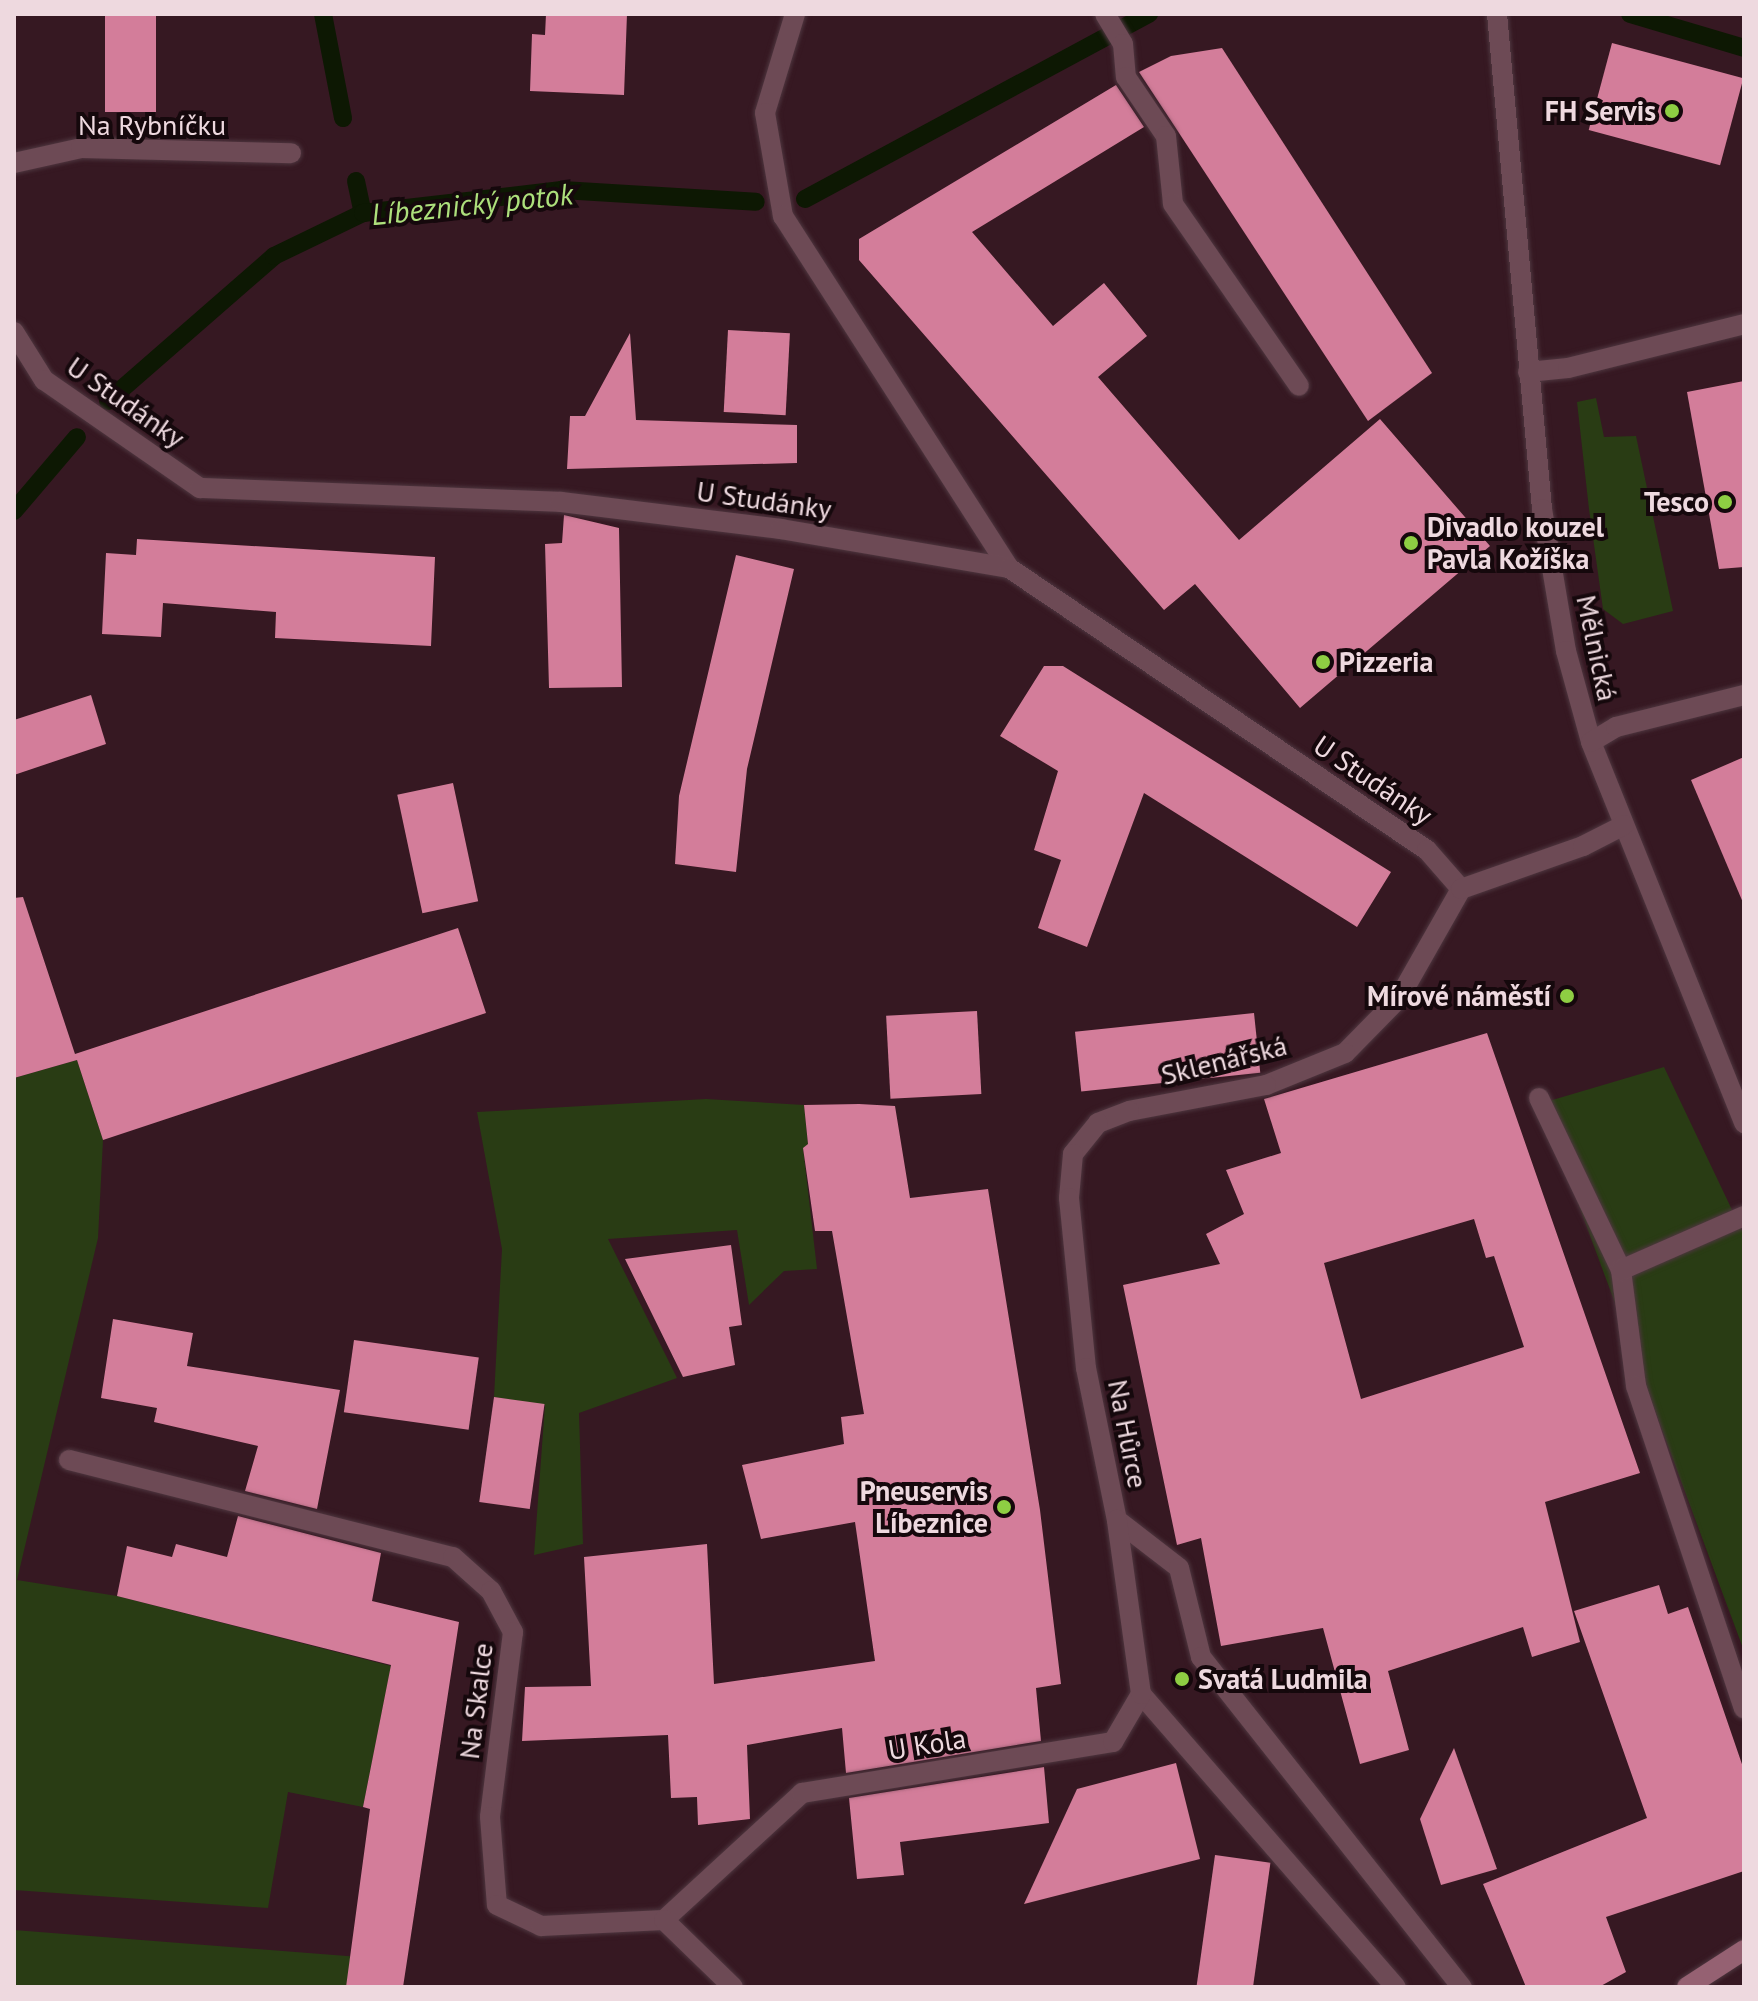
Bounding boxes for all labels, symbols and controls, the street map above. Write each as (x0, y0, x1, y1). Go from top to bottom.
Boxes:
place label: FH Servis (1545, 94, 1656, 128)
marker: FH Servis (1663, 102, 1681, 120)
street label: Na Rybníčku (78, 108, 226, 142)
water label: Líbeznický potok (369, 175, 575, 233)
street label: U Studánky (61, 349, 191, 455)
street label: U Studánky (694, 474, 834, 526)
place label: Tesco (1644, 485, 1709, 519)
marker: Tesco (1716, 493, 1734, 511)
place label: Divadlo kouzel Pavla Kožíška (1427, 510, 1604, 576)
marker: Divadlo kouzel Pavla Kožíška (1402, 534, 1420, 552)
street label: Mělnická (1569, 592, 1625, 704)
place label: Pizzeria (1339, 645, 1433, 679)
marker: Pizzeria (1314, 653, 1332, 671)
street label: U Studánky (1307, 728, 1439, 832)
place label: Mírové náměstí (1367, 979, 1551, 1013)
marker: Mírové náměstí (1558, 987, 1576, 1005)
street label: Sklenářská (1158, 1028, 1290, 1092)
street label: Na Hůrce (1101, 1377, 1155, 1491)
place label: Pneuservis Líbeznice (860, 1474, 988, 1540)
marker: Pneuservis Líbeznice (995, 1498, 1013, 1516)
street label: Na Skalce (452, 1641, 500, 1761)
place label: Svatá Ludmila (1198, 1662, 1368, 1696)
marker: Svatá Ludmila (1173, 1670, 1191, 1688)
street label: U Kola (886, 1721, 968, 1767)

